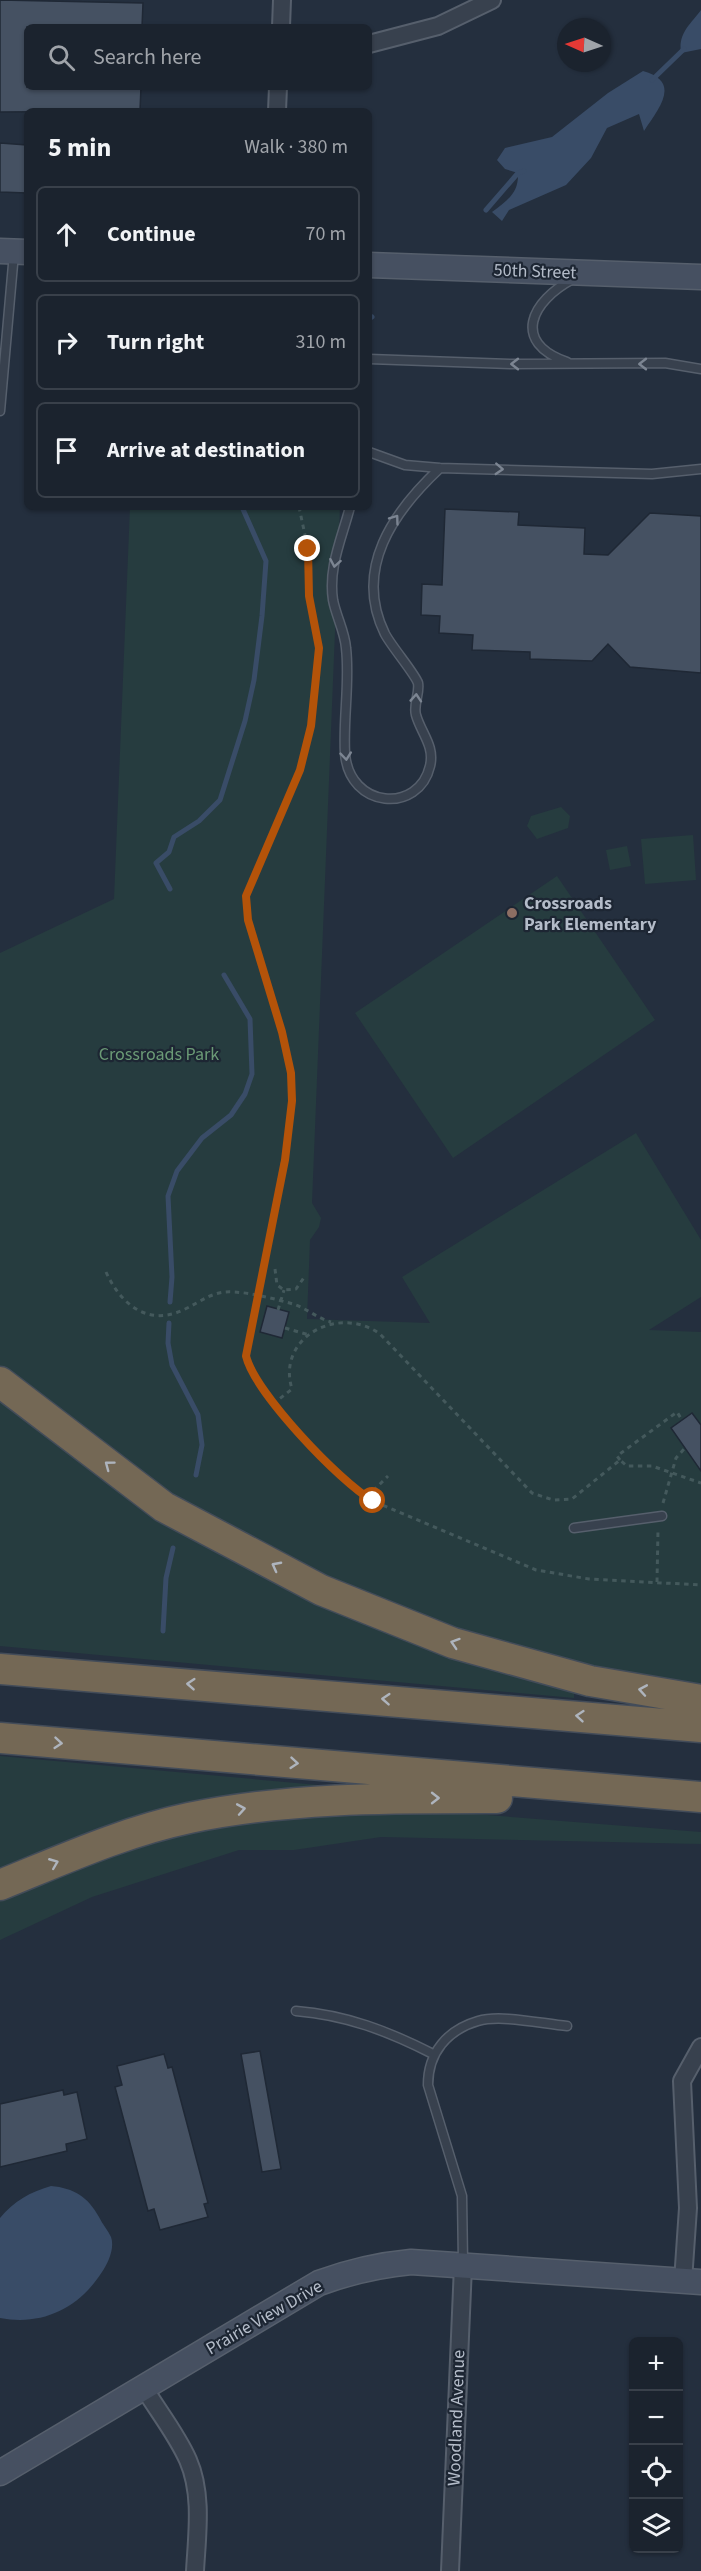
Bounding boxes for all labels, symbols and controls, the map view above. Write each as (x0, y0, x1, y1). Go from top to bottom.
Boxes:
north arrow (557, 18, 611, 72)
search box (24, 24, 372, 90)
icon: search (45, 41, 78, 74)
text: Search here (93, 41, 201, 73)
text: 5 min (48, 129, 111, 166)
text: Walk · 380 m (244, 133, 348, 161)
icon: ahead (50, 218, 83, 251)
text: Continue (107, 218, 196, 250)
text: 70 m (306, 220, 346, 248)
street label: 50th Street (493, 258, 577, 285)
icon: right (50, 326, 83, 359)
text: Turn right (107, 326, 204, 358)
text: 310 m (296, 328, 346, 356)
one-way arrow (510, 358, 519, 370)
one-way arrow (639, 358, 648, 370)
icon: arrive (50, 434, 83, 467)
text: Arrive at destination (107, 434, 305, 466)
one-way arrow (494, 463, 503, 476)
one-way arrow (388, 515, 399, 526)
route end (294, 535, 320, 561)
one-way arrow (329, 558, 342, 568)
one-way arrow (410, 693, 423, 702)
one-way arrow (339, 752, 352, 761)
place label: Crossroads Park Elementary (524, 891, 657, 937)
marker: Crossroads Park Elementary (505, 906, 519, 920)
park label: Crossroads Park (99, 1042, 219, 1067)
one-way arrow (105, 1462, 116, 1473)
route start (359, 1487, 385, 1513)
one-way arrow (271, 1562, 282, 1573)
one-way arrow (450, 1637, 460, 1650)
one-way arrow (187, 1678, 196, 1691)
one-way arrow (639, 1685, 648, 1697)
one-way arrow (381, 1693, 390, 1706)
one-way arrow (575, 1710, 585, 1723)
one-way arrow (54, 1736, 63, 1749)
one-way arrow (290, 1757, 299, 1770)
one-way arrow (431, 1792, 440, 1804)
one-way arrow (236, 1803, 246, 1816)
one-way arrow (48, 1858, 59, 1870)
street label: Prairie View Drive (201, 2274, 327, 2361)
map controls (629, 2337, 683, 2553)
button: + (629, 2337, 683, 2391)
street label: Woodland Avenue (442, 2349, 471, 2487)
button: − (629, 2391, 683, 2445)
button: locate (629, 2445, 683, 2499)
button: layers (629, 2499, 683, 2553)

